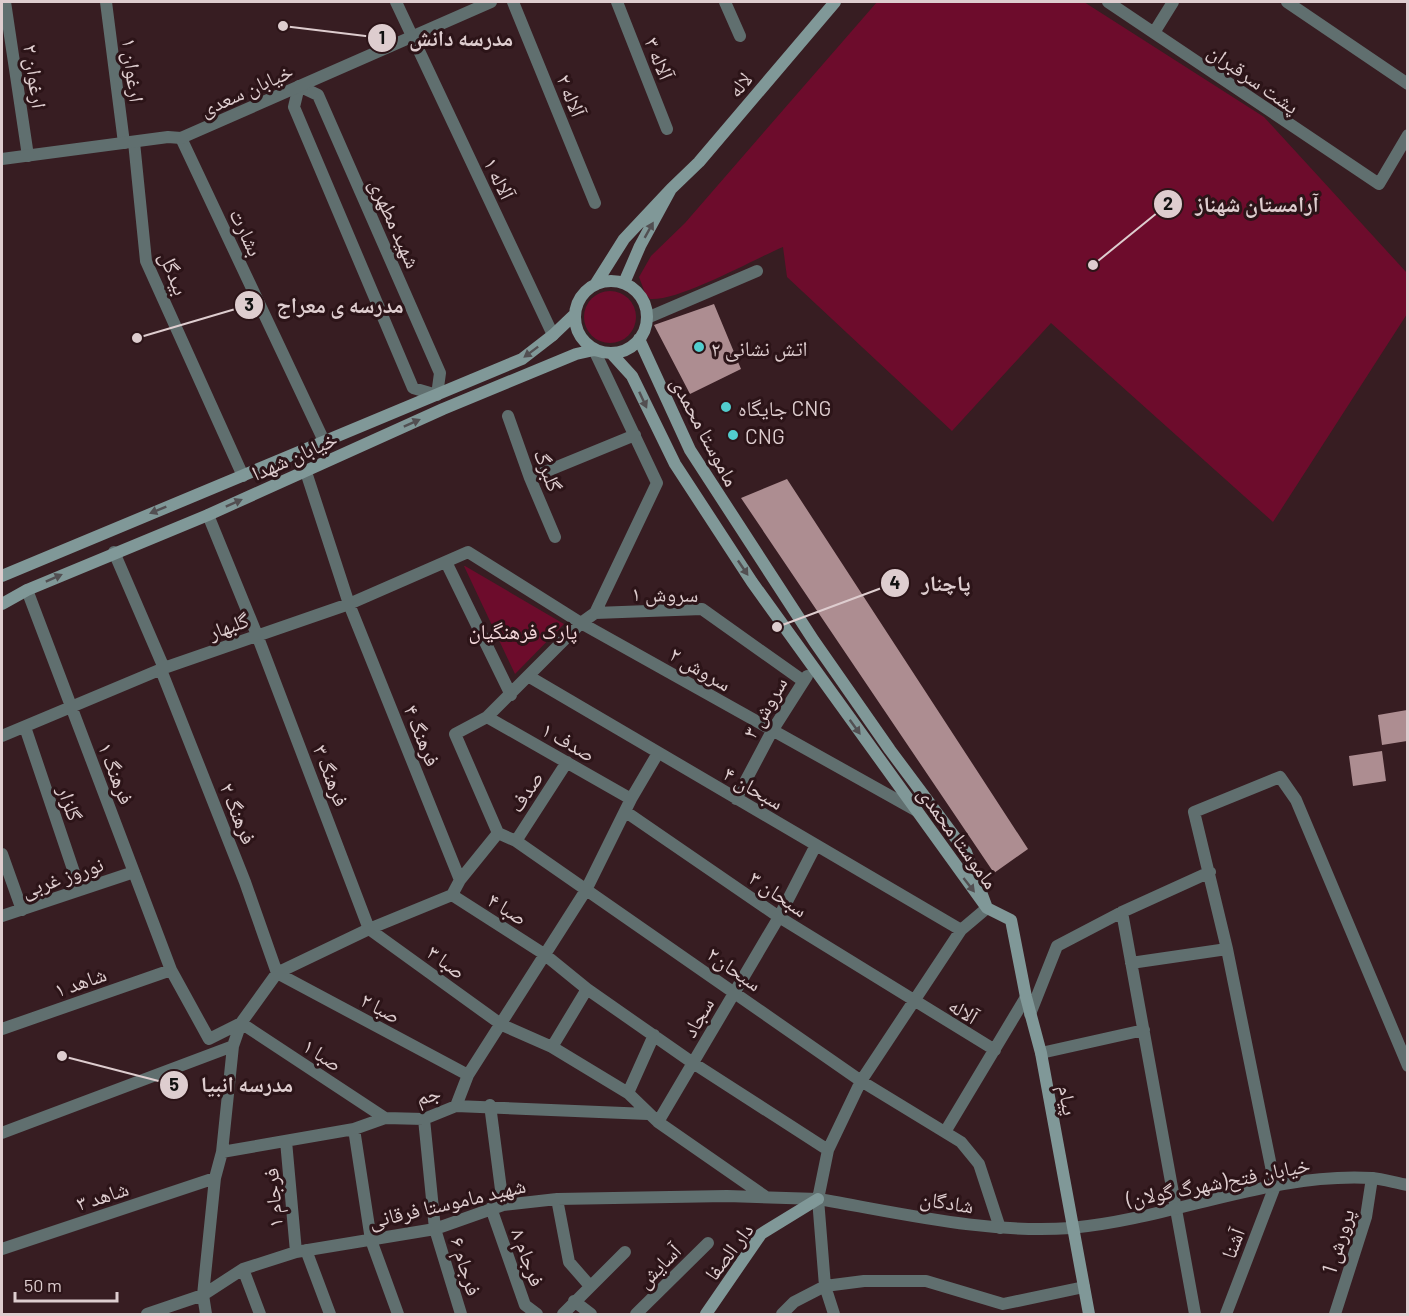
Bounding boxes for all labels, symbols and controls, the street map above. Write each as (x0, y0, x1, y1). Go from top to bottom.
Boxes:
callout: مدرسه دانش (367, 18, 525, 58)
text: مدرسه دانش (409, 24, 513, 52)
text: 1 (379, 26, 385, 48)
street label: آلاله ۳ (640, 33, 680, 83)
street label: ارغوان ۱ (117, 36, 150, 104)
street label: پشت سرقبران (1203, 37, 1304, 119)
street label: ارغوان ۲ (18, 42, 53, 110)
street label: خیابان سعدی (196, 57, 297, 122)
street label: لاله (721, 66, 757, 102)
street label: آلاله ۲ (552, 70, 592, 120)
street label: آلاله ۱ (479, 153, 521, 204)
street label: شهید مطهری (364, 174, 427, 272)
callout: آرامستان شهناز (1153, 184, 1331, 224)
text: آرامستان شهناز (1194, 190, 1319, 218)
text: 2 (1163, 192, 1173, 214)
street label: بشارت (225, 204, 269, 260)
one-way arrow (644, 221, 654, 238)
street label: بیدگل (154, 248, 195, 299)
callout: مدرسه ی معراج (234, 285, 416, 325)
text: مدرسه ی معراج (276, 291, 404, 319)
text: 3 (244, 293, 254, 315)
place label: اتش نشانی ۲ (711, 335, 808, 362)
marker: اتش نشانی ۲ (692, 340, 706, 354)
one-way arrow (523, 346, 539, 358)
street label: ماموستا محمدی (666, 372, 745, 490)
one-way arrow (639, 392, 648, 409)
place label: جایگاه CNG (738, 395, 831, 420)
marker: جایگاه CNG (719, 400, 733, 414)
one-way arrow (403, 418, 421, 428)
place label: CNG (745, 423, 785, 448)
street label: خیابان شهدا (248, 425, 341, 486)
marker: CNG (726, 428, 740, 442)
street label: گلبرگ (529, 445, 569, 495)
one-way arrow (226, 499, 243, 508)
one-way arrow (149, 505, 167, 515)
one-way arrow (737, 559, 749, 575)
callout: پاچنار (880, 563, 983, 603)
text: پاچنار (920, 569, 971, 597)
text: 4 (890, 571, 901, 593)
one-way arrow (45, 573, 63, 582)
street label: سروش ۱ (631, 580, 699, 608)
street label: گلبهار (203, 606, 252, 645)
park label: پارک فرهنگیان (469, 618, 577, 644)
street label: سروش ۲ (665, 640, 736, 697)
street label: سروش ۳ (736, 672, 793, 743)
street label: فرهنگ ۴ (399, 701, 447, 769)
street label: صدف ۱ (538, 716, 600, 766)
one-way arrow (849, 720, 861, 735)
street label: فرهنگ ۱ (94, 739, 140, 807)
street label: فرهنگ ۳ (309, 741, 355, 809)
street label: سبحان ۴ (719, 760, 788, 815)
street label: صدف (502, 766, 548, 816)
street label: فرهنگ ۲ (215, 779, 263, 847)
street label: گلزار (53, 781, 89, 824)
street label: ماموستا محمدی (913, 781, 1004, 894)
street label: نوروز غربی (18, 850, 107, 904)
street label: سبحان ۳ (744, 864, 813, 922)
one-way arrow (963, 877, 976, 893)
street label: صبا ۴ (483, 886, 532, 930)
street label: صبا ۳ (422, 939, 471, 984)
street label: سبحان۲ (702, 940, 767, 997)
street label: شاهد ۱ (51, 960, 109, 1002)
street label: صبا ۲ (356, 986, 405, 1028)
street label: آلاله (945, 992, 984, 1029)
street label: سجاد (676, 993, 718, 1041)
street label: صبا ۱ (298, 1032, 347, 1076)
callout: مدرسه انبیا (159, 1065, 306, 1105)
text: مدرسه انبیا (201, 1070, 293, 1098)
text: 5 (169, 1073, 179, 1095)
street label: جم (413, 1079, 444, 1112)
street label: پیام (1051, 1083, 1084, 1118)
street label: خیابان فتح(شهرگ گولان) (1123, 1151, 1312, 1213)
street label: فرجام ۱ (257, 1167, 290, 1229)
street label: شهید ماموستا فرقانی (366, 1172, 528, 1234)
street label: شاهد ۳ (73, 1175, 131, 1215)
street label: شادگان (918, 1184, 976, 1219)
street label: پرورش 1 (1315, 1206, 1361, 1277)
street label: دار الصفا (698, 1217, 758, 1285)
street label: آشنا (1215, 1224, 1249, 1262)
street label: فرجام ۸ (504, 1225, 551, 1290)
street label: فرجام ۶ (443, 1234, 488, 1299)
street label: آسایش (631, 1237, 687, 1294)
scale bar (15, 1265, 117, 1303)
text: 50 m (24, 1274, 62, 1296)

